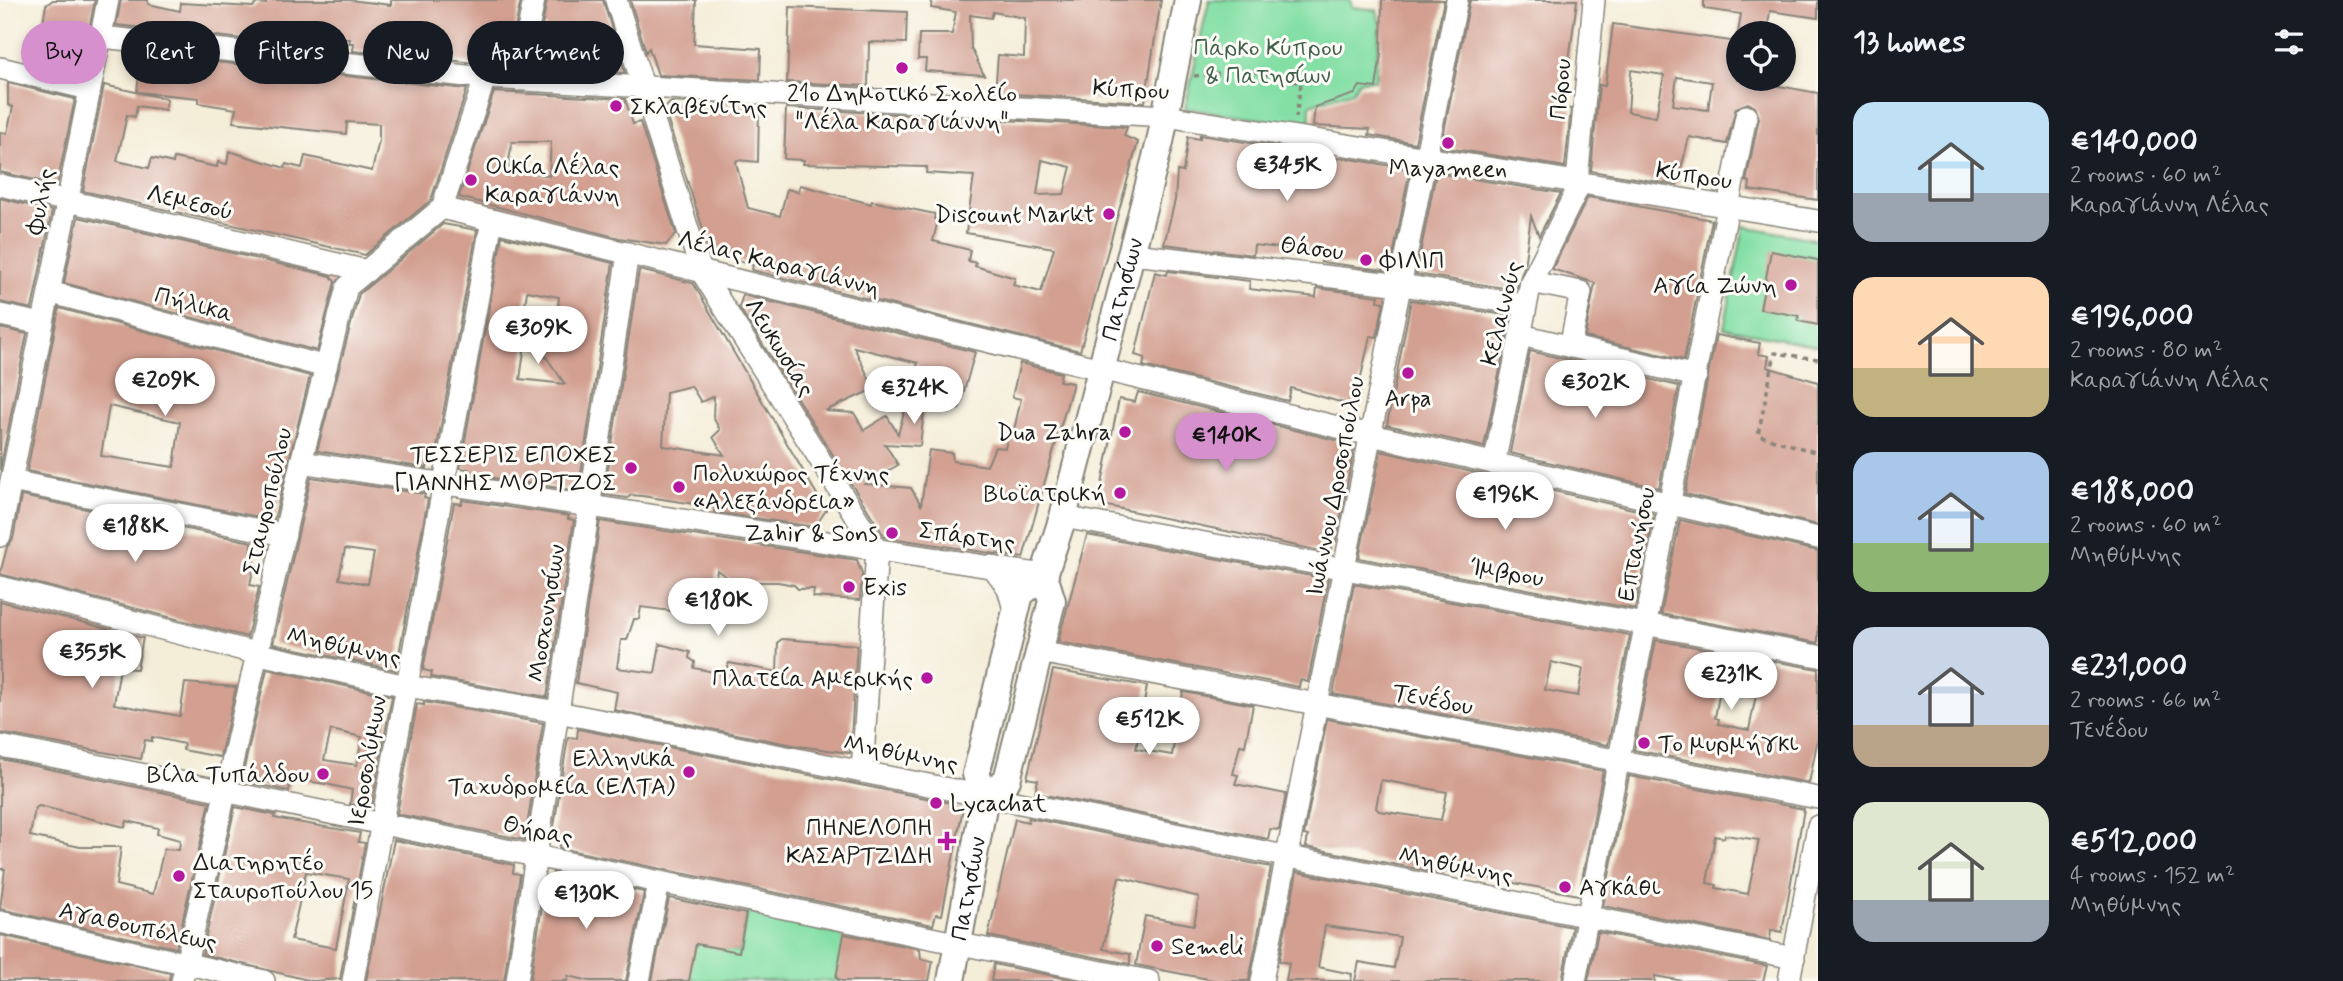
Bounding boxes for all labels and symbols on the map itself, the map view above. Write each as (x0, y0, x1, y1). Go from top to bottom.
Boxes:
park label: Πάρκο Κύπρου & Πατησίων (1193, 33, 1343, 92)
street label: Πόρου (1543, 57, 1580, 121)
marker: 21ο Δημοτικό Σχολείο "Λέλα Καραγιάννη" (894, 60, 910, 76)
street label: Κύπρου (1092, 73, 1170, 108)
place label: 21ο Δημοτικό Σχολείο "Λέλα Καραγιάννη" (787, 79, 1017, 138)
place label: Σκλαβενίτης (630, 92, 767, 123)
marker: Σκλαβενίτης (608, 98, 624, 114)
marker: Mayameen (1440, 135, 1456, 151)
pin: €345K (1238, 144, 1336, 203)
place label: Οικία Λέλας Καραγιάννη (485, 151, 620, 211)
place label: Mayameen (1389, 154, 1507, 185)
street label: Κύπρου (1653, 155, 1734, 198)
street label: Φυλής (20, 166, 63, 238)
marker: Οικία Λέλας Καραγιάννη (463, 172, 479, 188)
street label: Λεμεσού (143, 178, 236, 228)
place label: Discount Markt (935, 200, 1095, 231)
marker: Discount Markt (1101, 206, 1117, 222)
street label: Λέλας Καραγιάννη (674, 223, 883, 305)
street label: Θάσου (1278, 230, 1345, 269)
street label: Πατησίων (1095, 235, 1152, 345)
place label: ΦΙΛΙΠ (1379, 246, 1444, 277)
marker: ΦΙΛΙΠ (1358, 252, 1374, 268)
street label: Κελαινούς (1475, 258, 1530, 369)
place label: Αγία Ζώνη (1653, 271, 1777, 302)
marker: Αγία Ζώνη (1783, 277, 1799, 293)
street label: Πήλικα (151, 280, 236, 331)
street label: Λευκωσίας (736, 293, 821, 403)
pin: €309K (489, 306, 587, 366)
pin: €209K (116, 358, 214, 418)
pin: €302K (1546, 360, 1644, 420)
marker: Arpa (1400, 365, 1416, 381)
pin: €324K (865, 366, 963, 426)
street label: Ιωάννου Δροσοπούλου (1300, 373, 1373, 599)
place label: Arpa (1384, 384, 1432, 415)
pin: €140K (1177, 414, 1275, 473)
place label: Dua Zahra (997, 418, 1111, 449)
marker: Dua Zahra (1117, 424, 1133, 440)
street label: Σταυροπούλου (236, 425, 300, 578)
place label: ΤΕΣΣΕΡΙΣ ΕΠΟΧΕΣ ΓΙΑΝΝΗΣ ΜΟΡΤΖΟΣ (394, 440, 617, 499)
place label: Πολυχώρος Τέχνης «Αλεξάνδρεια» (693, 458, 889, 518)
marker: ΤΕΣΣΕΡΙΣ ΕΠΟΧΕΣ ΓΙΑΝΝΗΣ ΜΟΡΤΖΟΣ (623, 460, 639, 476)
pin: €196K (1456, 472, 1554, 532)
marker: Πολυχώρος Τέχνης «Αλεξάνδρεια» (671, 479, 687, 495)
place label: Βιοϊατρική (984, 479, 1106, 510)
marker: Βιοϊατρική (1112, 485, 1128, 501)
street label: Επτανήσου (1611, 485, 1664, 604)
pin: €188K (86, 504, 184, 564)
street label: Σπάρτης (917, 515, 1017, 560)
place label: Zahir & Sons (744, 519, 878, 550)
marker: Zahir & Sons (884, 525, 900, 541)
street label: Μοσχονησίων (521, 542, 574, 684)
street label: Ίμβρου (1468, 552, 1546, 595)
place label: Exis (863, 573, 907, 604)
pin: €180K (669, 578, 767, 638)
marker: Exis (841, 579, 857, 595)
street label: Μηθύμνης (284, 620, 404, 675)
pin: €355K (43, 630, 141, 690)
pin: €231K (1682, 652, 1780, 712)
place label: Πλατεία Αμερικής (712, 664, 913, 695)
marker: Πλατεία Αμερικής (919, 670, 935, 686)
street label: Τενέδου (1390, 677, 1476, 723)
street label: Ιεροσολύμων (342, 693, 395, 829)
pin: €512K (1100, 698, 1198, 757)
street label: Μηθύμνης (841, 728, 961, 781)
place label: Το μυρμήγκι (1658, 729, 1798, 760)
marker: Το μυρμήγκι (1636, 735, 1652, 751)
place label: Ελληνικά Ταχυδρομεία (ΕΛΤΑ) (448, 744, 675, 803)
place label: Βίλα Τυπάλδου (147, 760, 309, 791)
marker: Ελληνικά Ταχυδρομεία (ΕΛΤΑ) (681, 764, 697, 780)
marker: Βίλα Τυπάλδου (315, 766, 331, 782)
place label: Lycachat (950, 789, 1047, 820)
marker: Lycachat (928, 795, 944, 811)
street label: Θήρας (500, 809, 576, 854)
place label: ΠΗΝΕΛΟΠΗ ΚΑΣΑΡΤΖΙΔΗ (786, 813, 933, 872)
marker: ΠΗΝΕΛΟΠΗ ΚΑΣΑΡΤΖΙΔΗ (939, 833, 955, 849)
street label: Πατησίων (945, 834, 994, 943)
street label: Μηθύμνης (1396, 840, 1516, 893)
place label: Διατηρητέο Σταυροπούλου 15 (193, 847, 373, 907)
marker: Διατηρητέο Σταυροπούλου 15 (171, 868, 187, 884)
pin: €130K (537, 872, 635, 931)
place label: Αγκάθι (1579, 873, 1661, 904)
marker: Αγκάθι (1557, 879, 1573, 895)
street label: Αγαθουπόλεως (56, 896, 220, 959)
place label: Semeli (1171, 932, 1244, 963)
marker: Semeli (1149, 938, 1165, 954)

